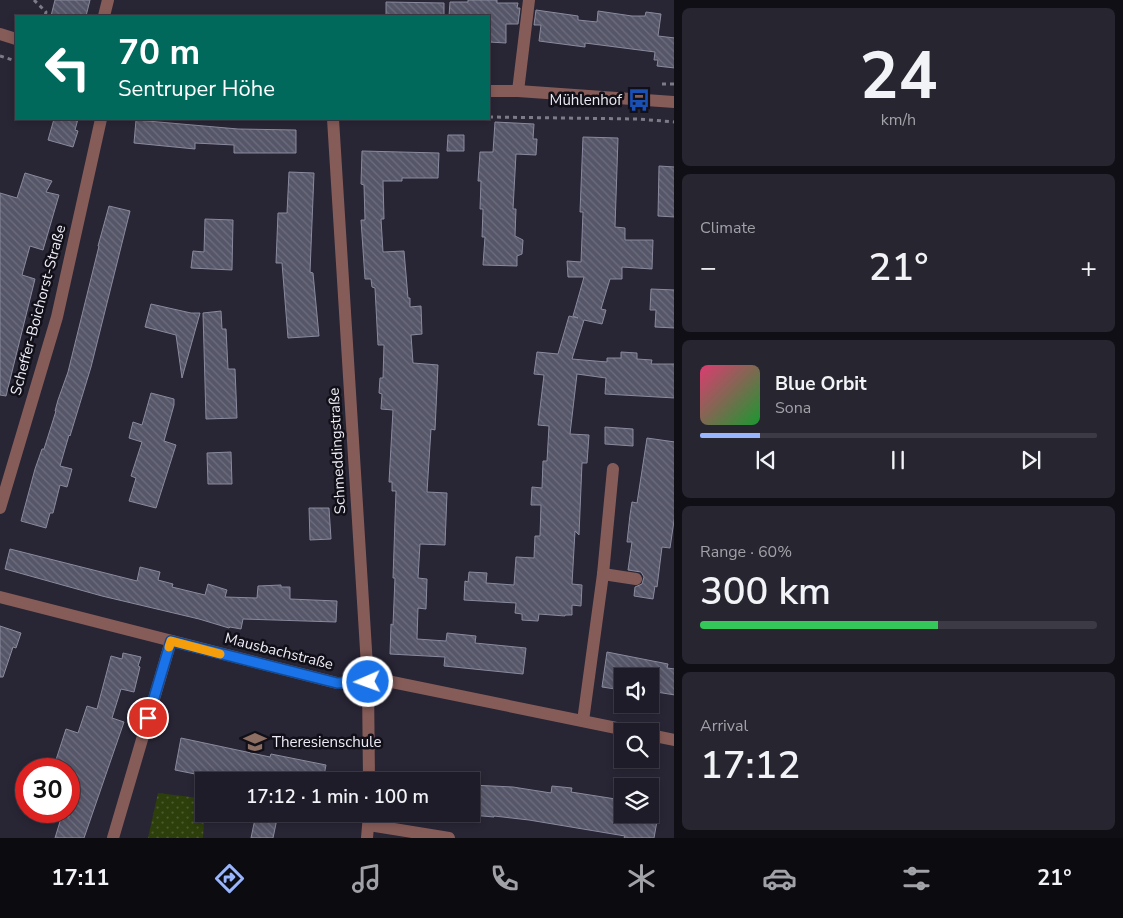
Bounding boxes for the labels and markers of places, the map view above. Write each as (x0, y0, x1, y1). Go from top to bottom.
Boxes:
bus stop icon: Mühlenhof (626, 87, 652, 113)
place label: Mühlenhof (550, 90, 623, 110)
pin (127, 697, 169, 739)
school or university icon: Theresienschule (242, 729, 268, 755)
place label: Theresienschule (272, 732, 381, 752)

